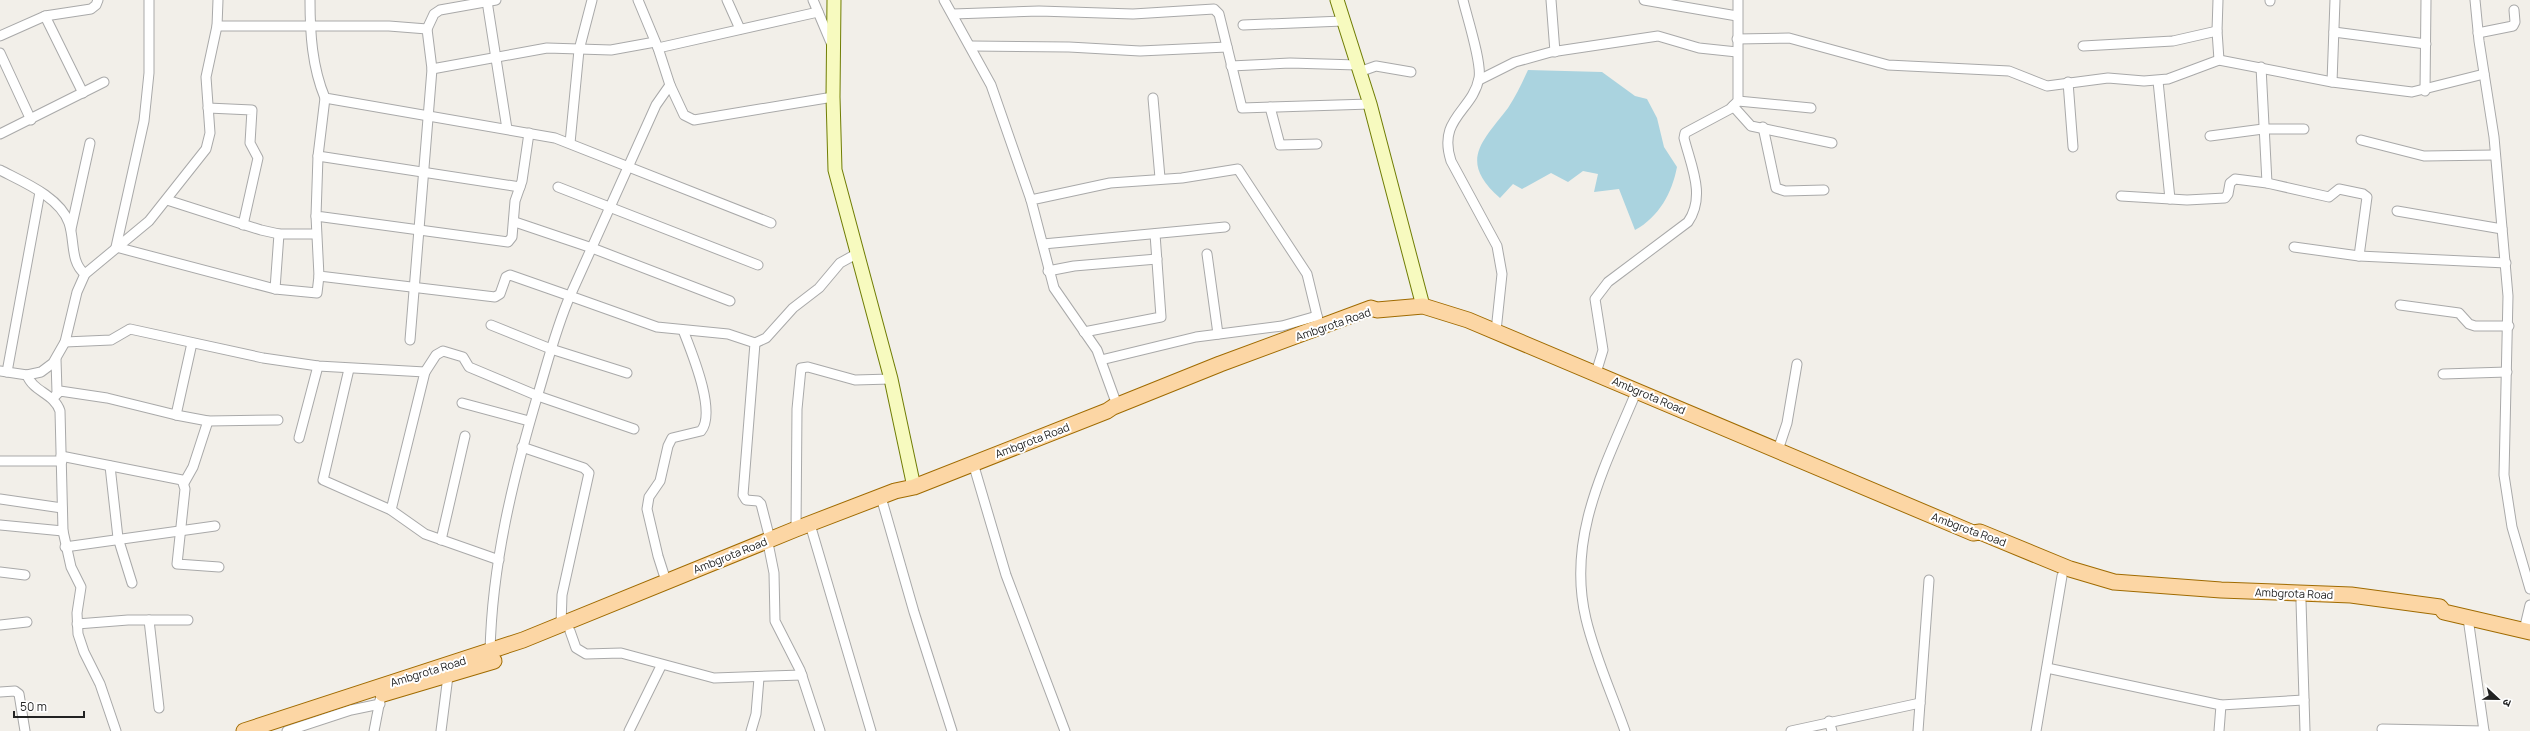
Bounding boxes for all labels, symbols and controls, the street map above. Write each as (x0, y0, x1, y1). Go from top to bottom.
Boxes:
street label: Ambgrota Road (1293, 304, 1373, 344)
street label: Ambgrota Road (1610, 373, 1688, 417)
street label: Ambgrota Road (993, 419, 1071, 461)
street label: Ambgrota Road (1930, 509, 2008, 549)
street label: Ambgrota Road (691, 533, 769, 577)
street label: Ambgrota Road (2255, 584, 2333, 602)
street label: Ambgrota Road (388, 652, 468, 690)
north arrow (2478, 679, 2518, 719)
scale bar (14, 693, 84, 719)
text: उ (2499, 697, 2516, 709)
text: 50 m (20, 698, 47, 715)

